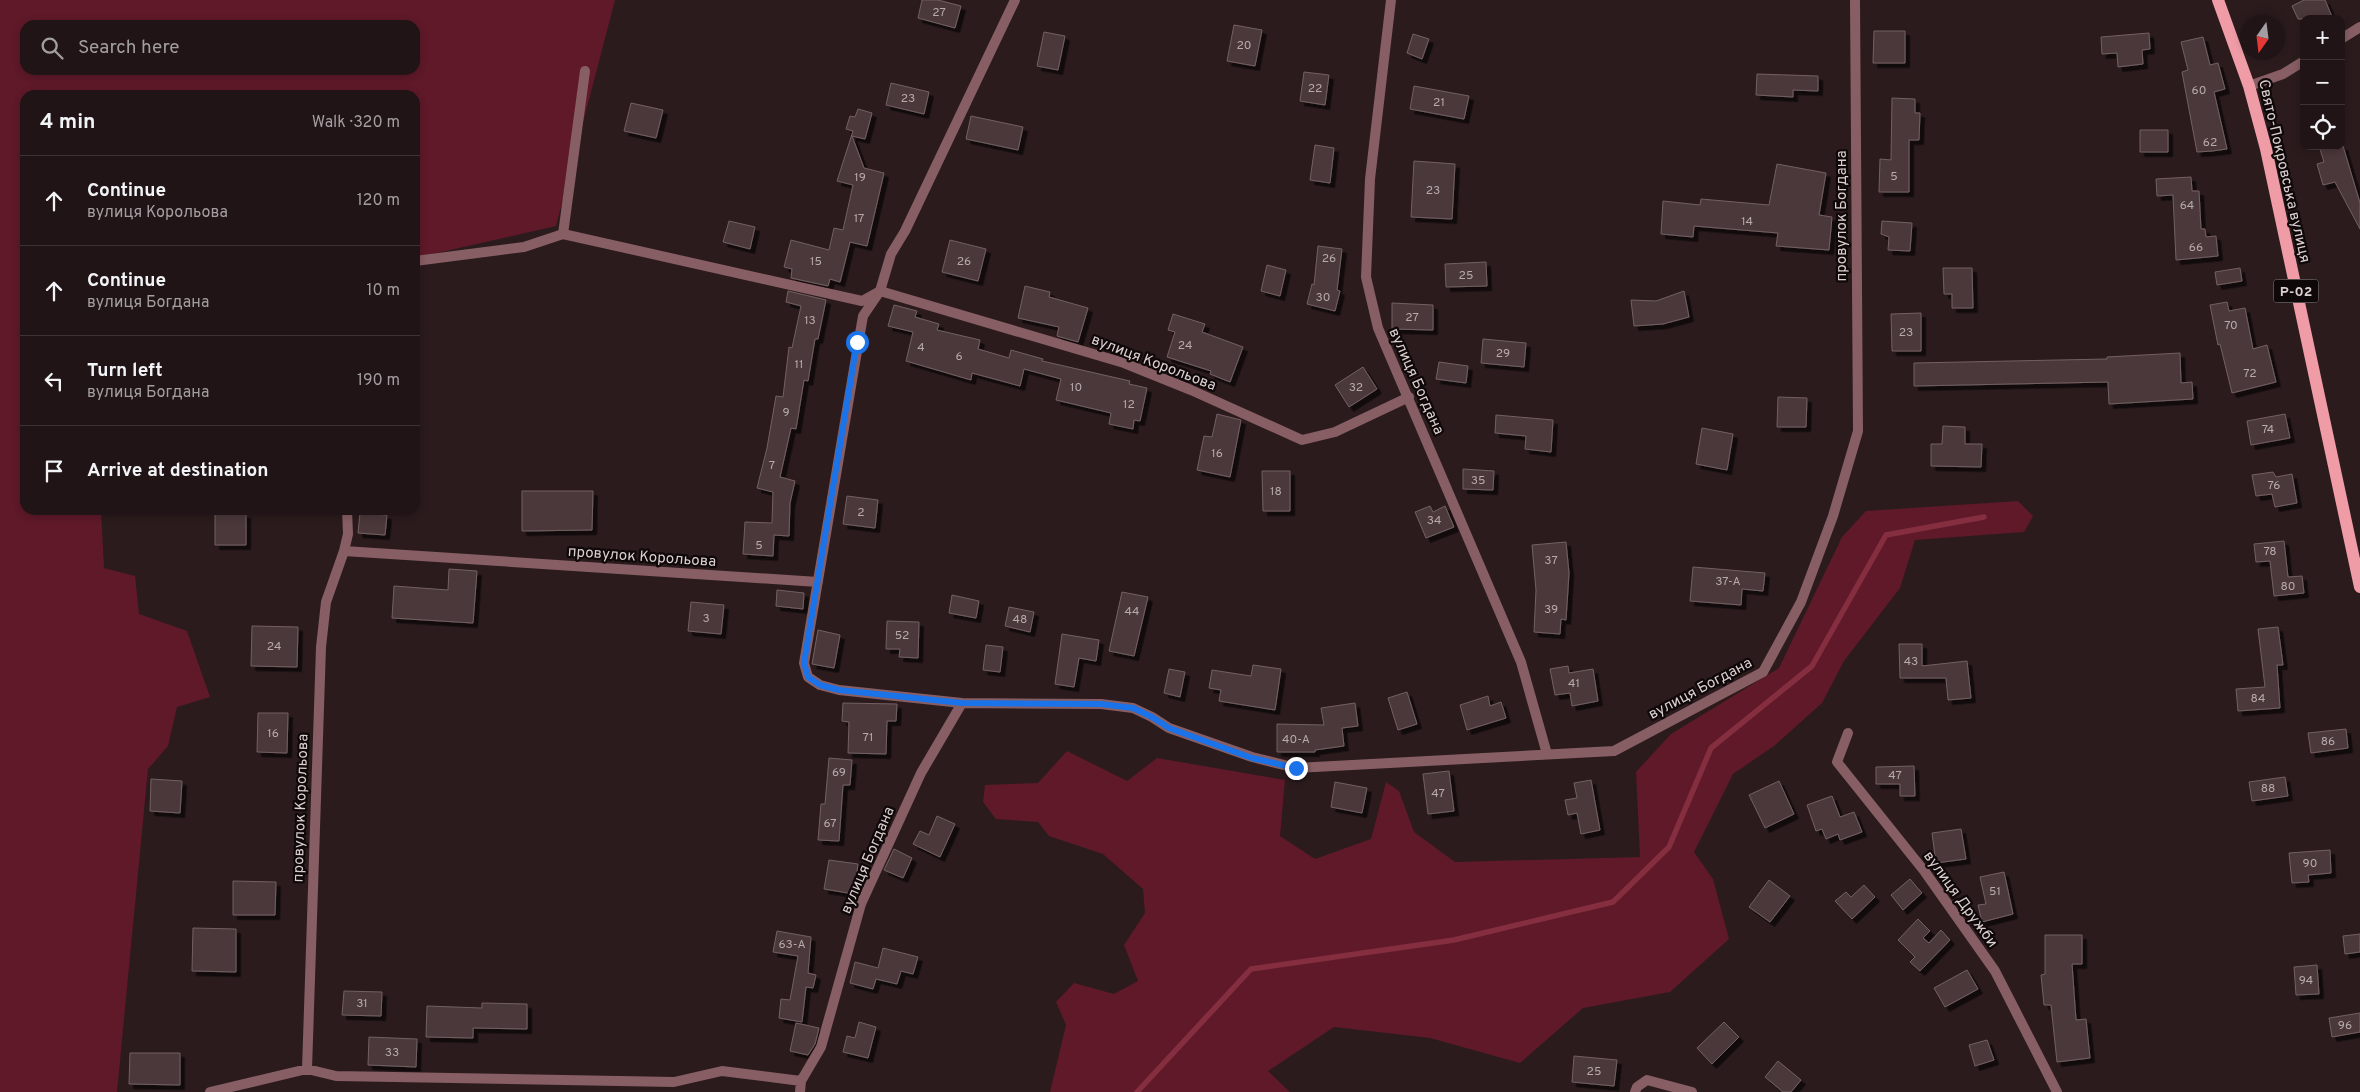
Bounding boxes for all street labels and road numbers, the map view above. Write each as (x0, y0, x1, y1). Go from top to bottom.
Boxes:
street label: Свято-Покровська вулиця (2253, 78, 2314, 265)
street label: провулок Богдана (1833, 150, 1852, 282)
road number: Р-02 (2274, 280, 2318, 302)
street label: вулиця Богдана (1384, 325, 1448, 438)
street label: вулиця Корольова (1088, 331, 1219, 396)
street label: провулок Корольова (567, 543, 717, 572)
street label: вулиця Богдана (1646, 654, 1756, 725)
street label: провулок Корольова (289, 733, 314, 883)
street label: вулиця Богдана (837, 804, 900, 917)
street label: вулиця Дружби (1918, 848, 2001, 952)

